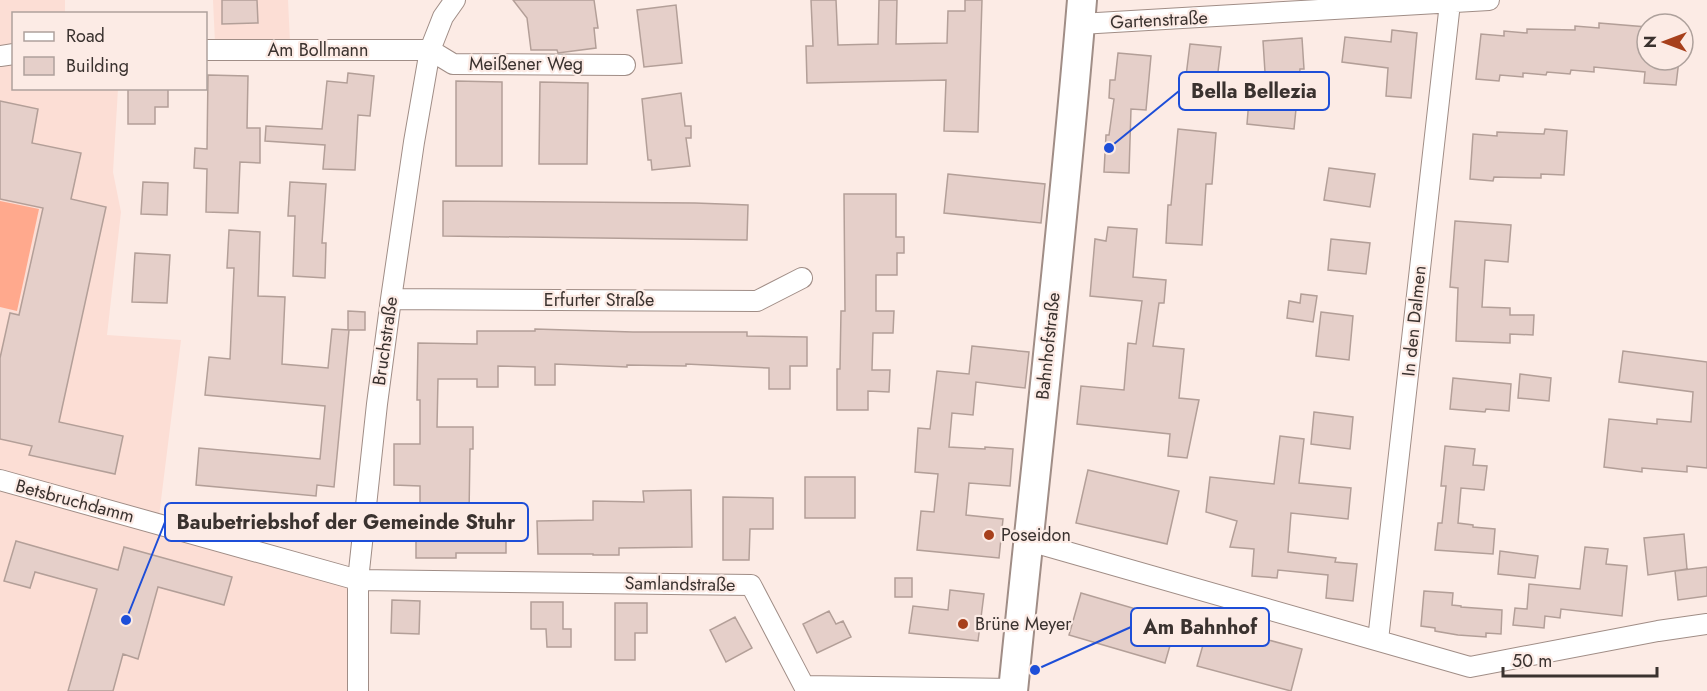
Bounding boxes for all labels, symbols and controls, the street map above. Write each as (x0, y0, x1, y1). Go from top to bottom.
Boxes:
street label: Gartenstraße (1110, 4, 1208, 36)
legend (12, 12, 207, 90)
north arrow (1635, 12, 1695, 72)
text: Road (66, 23, 105, 49)
text: N (1639, 36, 1662, 48)
street label: Am Bollmann (267, 37, 369, 63)
street label: Meißener Weg (469, 51, 583, 77)
text: Building (66, 53, 129, 79)
callout: Bella Bellezia (1179, 72, 1329, 110)
text: Bella Bellezia (1191, 77, 1317, 106)
street label: In den Dalmen (1395, 264, 1433, 378)
street label: Erfurter Straße (544, 287, 654, 313)
street label: Bahnhofstraße (1029, 291, 1067, 401)
street label: Bruchstraße (366, 295, 404, 387)
street label: Betsbruchdamm (13, 473, 137, 529)
callout: Baubetriebshof der Gemeinde Stuhr (165, 503, 528, 541)
text: Baubetriebshof der Gemeinde Stuhr (177, 508, 516, 537)
place label: Poseidon (1001, 522, 1071, 548)
marker: Poseidon (982, 528, 996, 542)
street label: Samlandstraße (624, 570, 736, 598)
callout: Am Bahnhof (1131, 608, 1269, 646)
place label: Brüne Meyer (975, 611, 1072, 637)
text: Am Bahnhof (1142, 613, 1258, 642)
marker: Brüne Meyer (956, 617, 970, 631)
scale bar (1503, 640, 1658, 678)
text: 50 m (1512, 648, 1552, 674)

